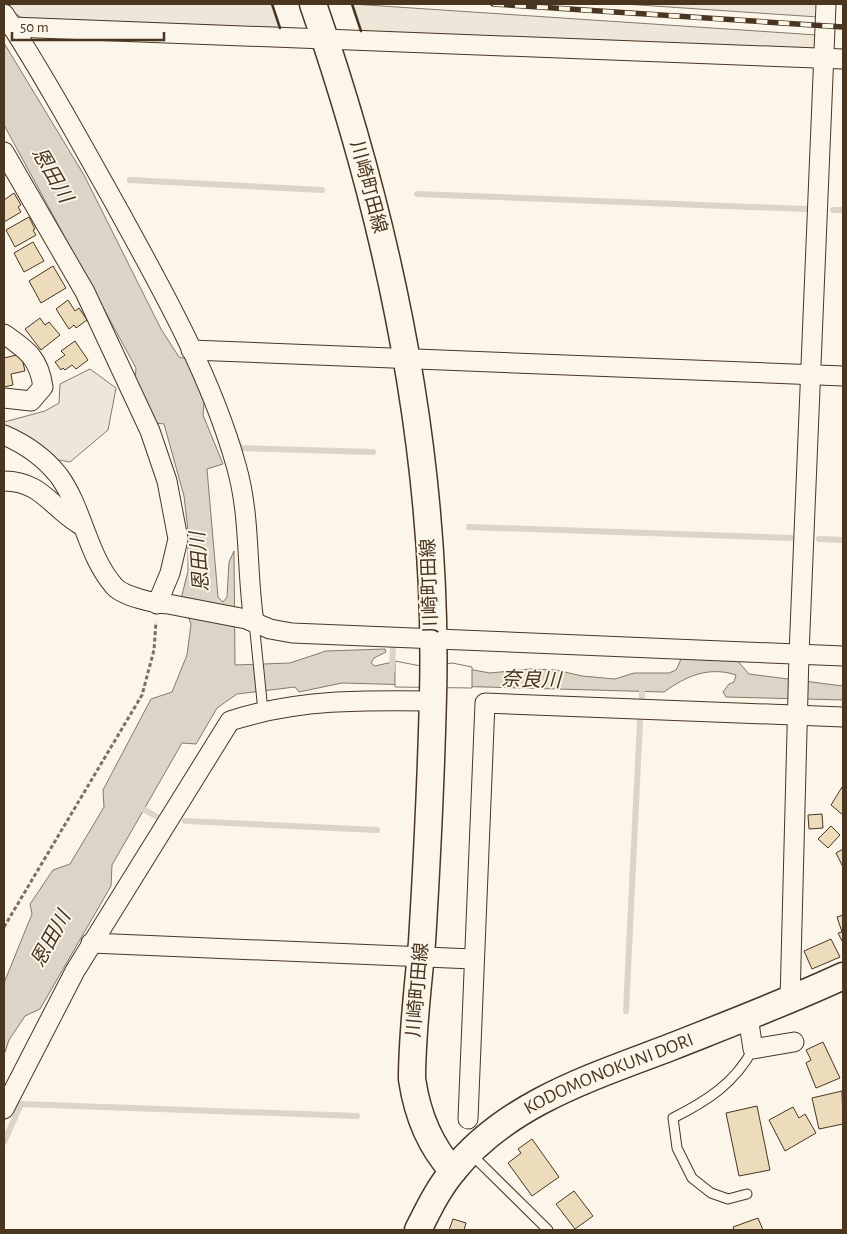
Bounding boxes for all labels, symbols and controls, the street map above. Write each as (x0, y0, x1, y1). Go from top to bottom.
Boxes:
scale bar (12, 10, 165, 42)
text: 50 m (20, 20, 49, 35)
street label: 川崎町田線 (347, 138, 390, 235)
water label: 恩田川 (28, 144, 77, 208)
water label: 恩田川 (188, 529, 212, 593)
street label: 川崎町田線 (418, 538, 441, 634)
water label: 奈良川 (501, 668, 563, 691)
water label: 恩田川 (28, 906, 75, 970)
street label: 川崎町田線 (403, 942, 432, 1038)
street label: KODOMONOKUNI DORI (521, 1030, 696, 1118)

